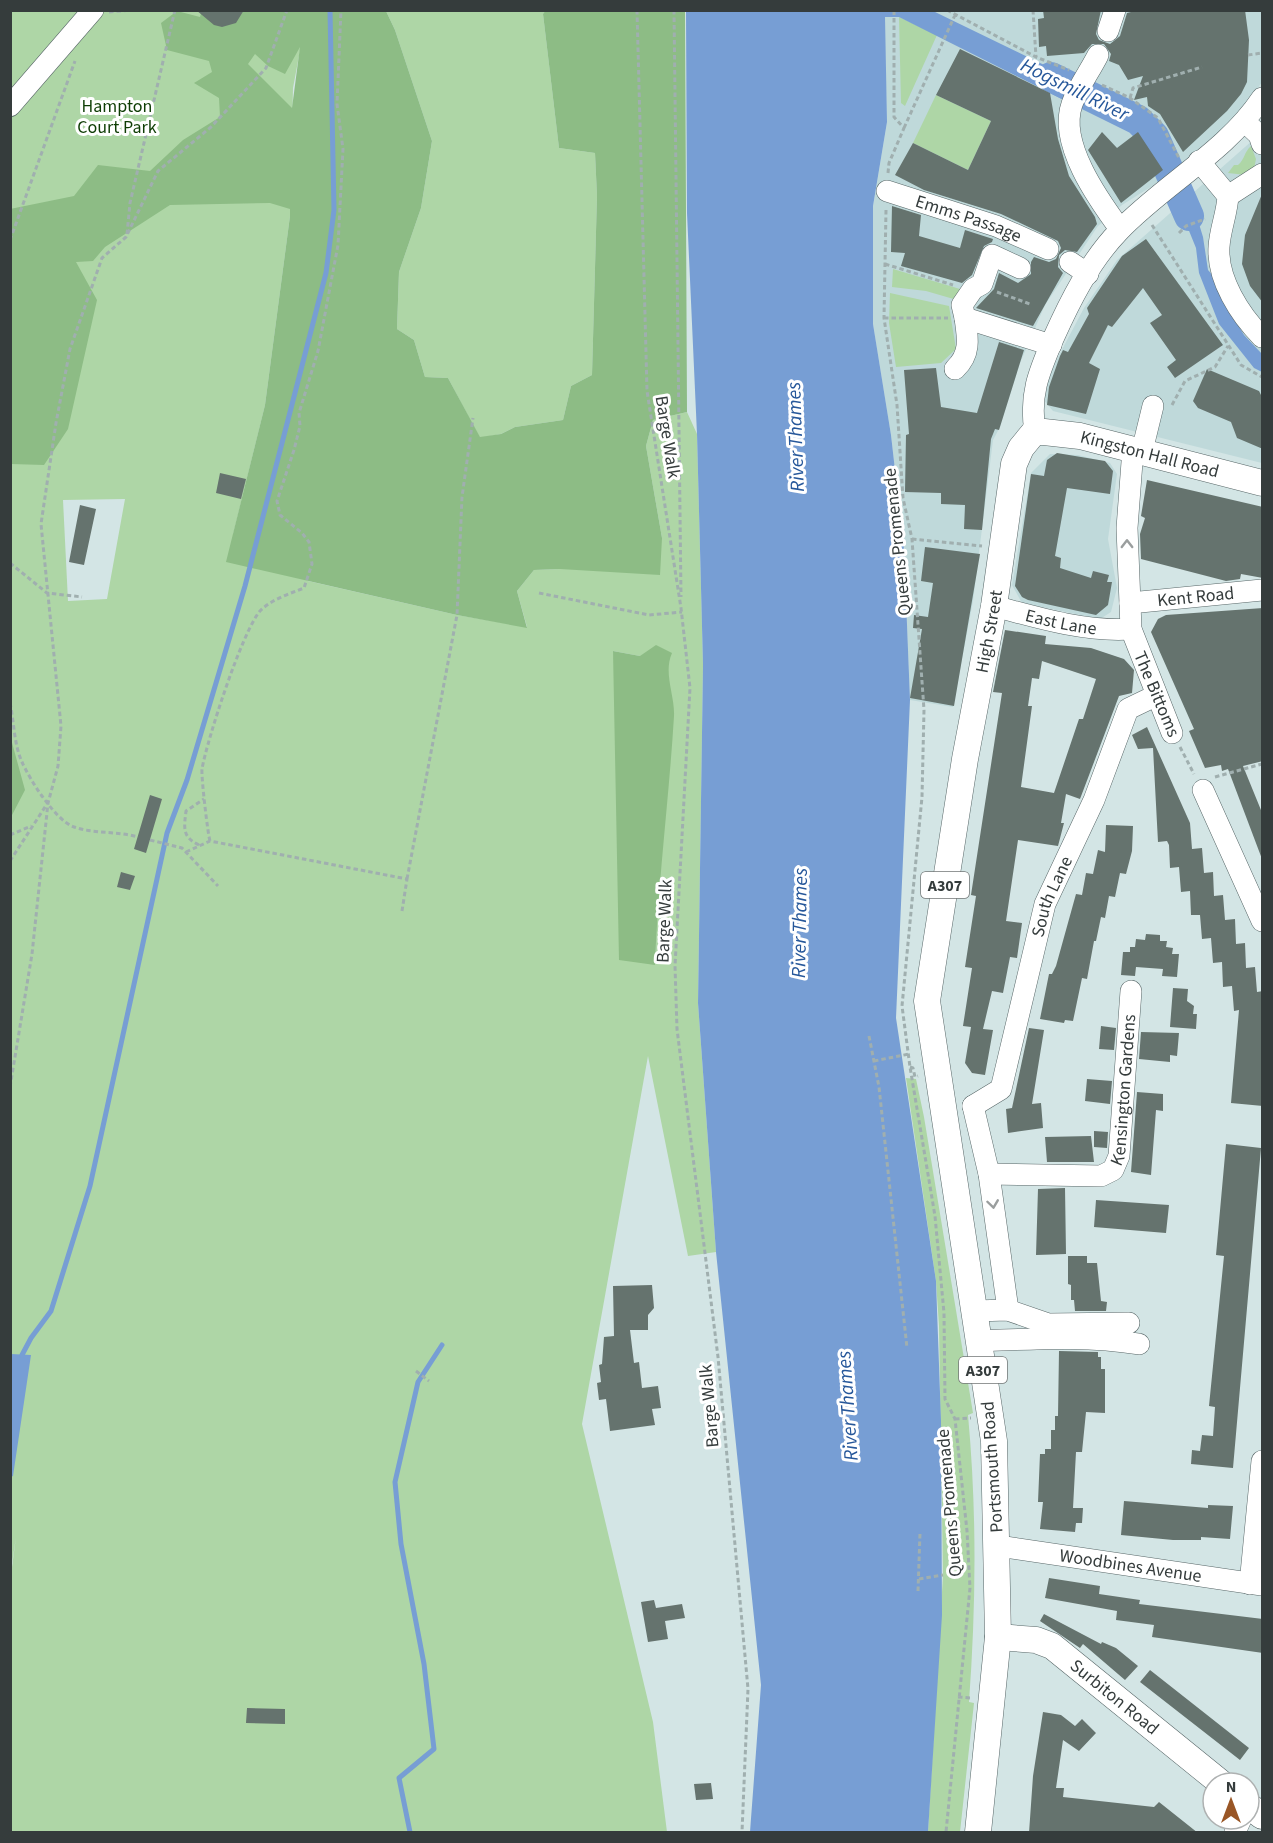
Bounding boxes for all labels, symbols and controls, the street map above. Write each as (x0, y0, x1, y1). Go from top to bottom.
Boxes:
water label: Hogsmill River (1016, 52, 1134, 129)
park label: Hampton Court Park (77, 94, 157, 140)
street label: Emms Passage (912, 189, 1026, 249)
water label: River Thames (780, 381, 812, 493)
street label: Barge Walk (649, 394, 686, 480)
street label: Kingston Hall Road (1078, 425, 1222, 484)
street label: Queens Promenade (877, 467, 918, 617)
one-way arrow (1121, 540, 1133, 549)
street label: Kent Road (1156, 581, 1235, 613)
street label: High Street (970, 588, 1009, 675)
street label: East Lane (1023, 603, 1098, 641)
street label: The Bittoms (1127, 648, 1186, 741)
street label: South Lane (1026, 852, 1079, 940)
water label: River Thames (785, 868, 815, 978)
road number: A307 (921, 872, 969, 898)
street label: Barge Walk (651, 879, 678, 963)
street label: Kensington Gardens (1104, 1013, 1142, 1170)
one-way arrow (987, 1200, 999, 1209)
water label: River Thames (830, 1350, 866, 1462)
road number: A307 (959, 1357, 1007, 1383)
street label: Barge Walk (693, 1363, 726, 1449)
street label: Portsmouth Road (975, 1400, 1010, 1534)
street label: Queens Promenade (931, 1428, 968, 1578)
street label: Woodbines Avenue (1058, 1543, 1203, 1589)
street label: Surbiton Road (1065, 1654, 1164, 1741)
north arrow (1201, 1771, 1261, 1831)
text: N (1226, 1776, 1236, 1798)

